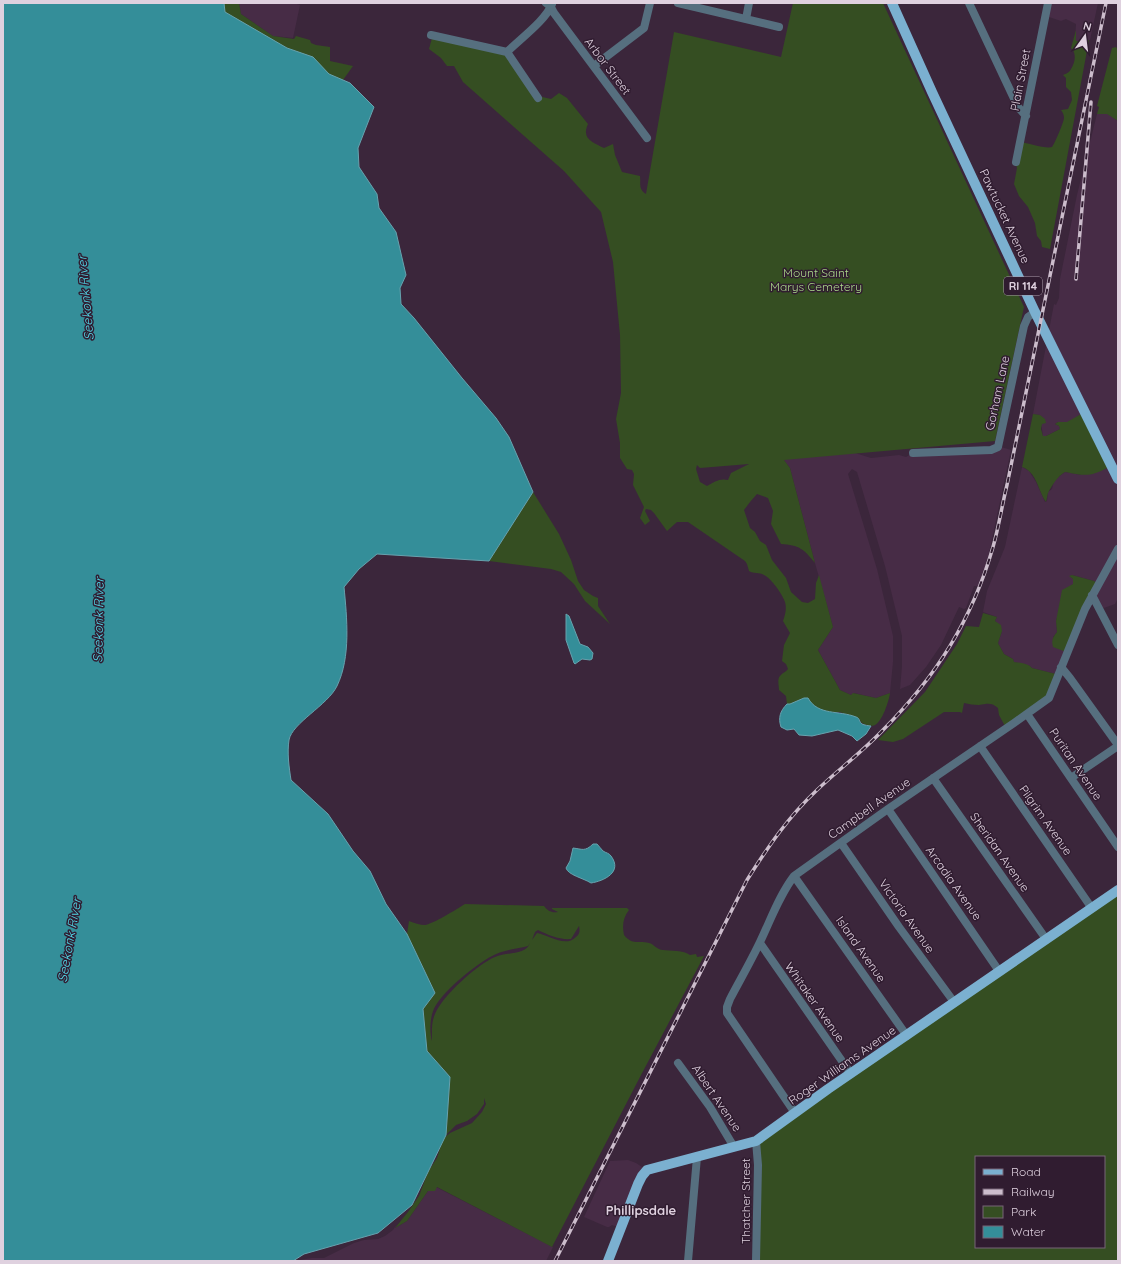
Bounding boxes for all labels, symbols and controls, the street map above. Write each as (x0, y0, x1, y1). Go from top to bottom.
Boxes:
north arrow (1065, 16, 1105, 56)
text: N (1082, 19, 1093, 34)
street label: Arbor Street (582, 34, 634, 98)
street label: Plain Street (1007, 48, 1033, 112)
street label: Pawtucket Avenue (977, 166, 1034, 266)
water label: Seekonk River (73, 253, 97, 341)
park label: Mount Saint Marys Cemetery (770, 265, 862, 294)
road number: RI 114 (1004, 277, 1042, 295)
street label: Gorham Lane (982, 354, 1012, 432)
water label: Seekonk River (89, 575, 107, 663)
street label: Puritan Avenue (1046, 725, 1106, 803)
street label: Campbell Avenue (825, 774, 913, 842)
street label: Pilgrim Avenue (1016, 782, 1076, 858)
street label: Sheridan Avenue (967, 809, 1033, 895)
street label: Arcadia Avenue (923, 843, 985, 923)
street label: Victoria Avenue (876, 876, 938, 956)
water label: Seekonk River (54, 895, 85, 983)
street label: Island Avenue (833, 913, 889, 985)
street label: Whitaker Avenue (782, 959, 848, 1045)
street label: Roger Williams Avenue (785, 1022, 899, 1108)
street label: Albert Avenue (689, 1062, 745, 1135)
legend (975, 1156, 1105, 1248)
street label: Thatcher Street (738, 1158, 753, 1244)
text: Road (1011, 1164, 1041, 1179)
text: Railway (1011, 1184, 1055, 1199)
district label: Phillipsdale (606, 1202, 677, 1218)
text: Park (1011, 1204, 1036, 1219)
text: Water (1011, 1224, 1046, 1239)

